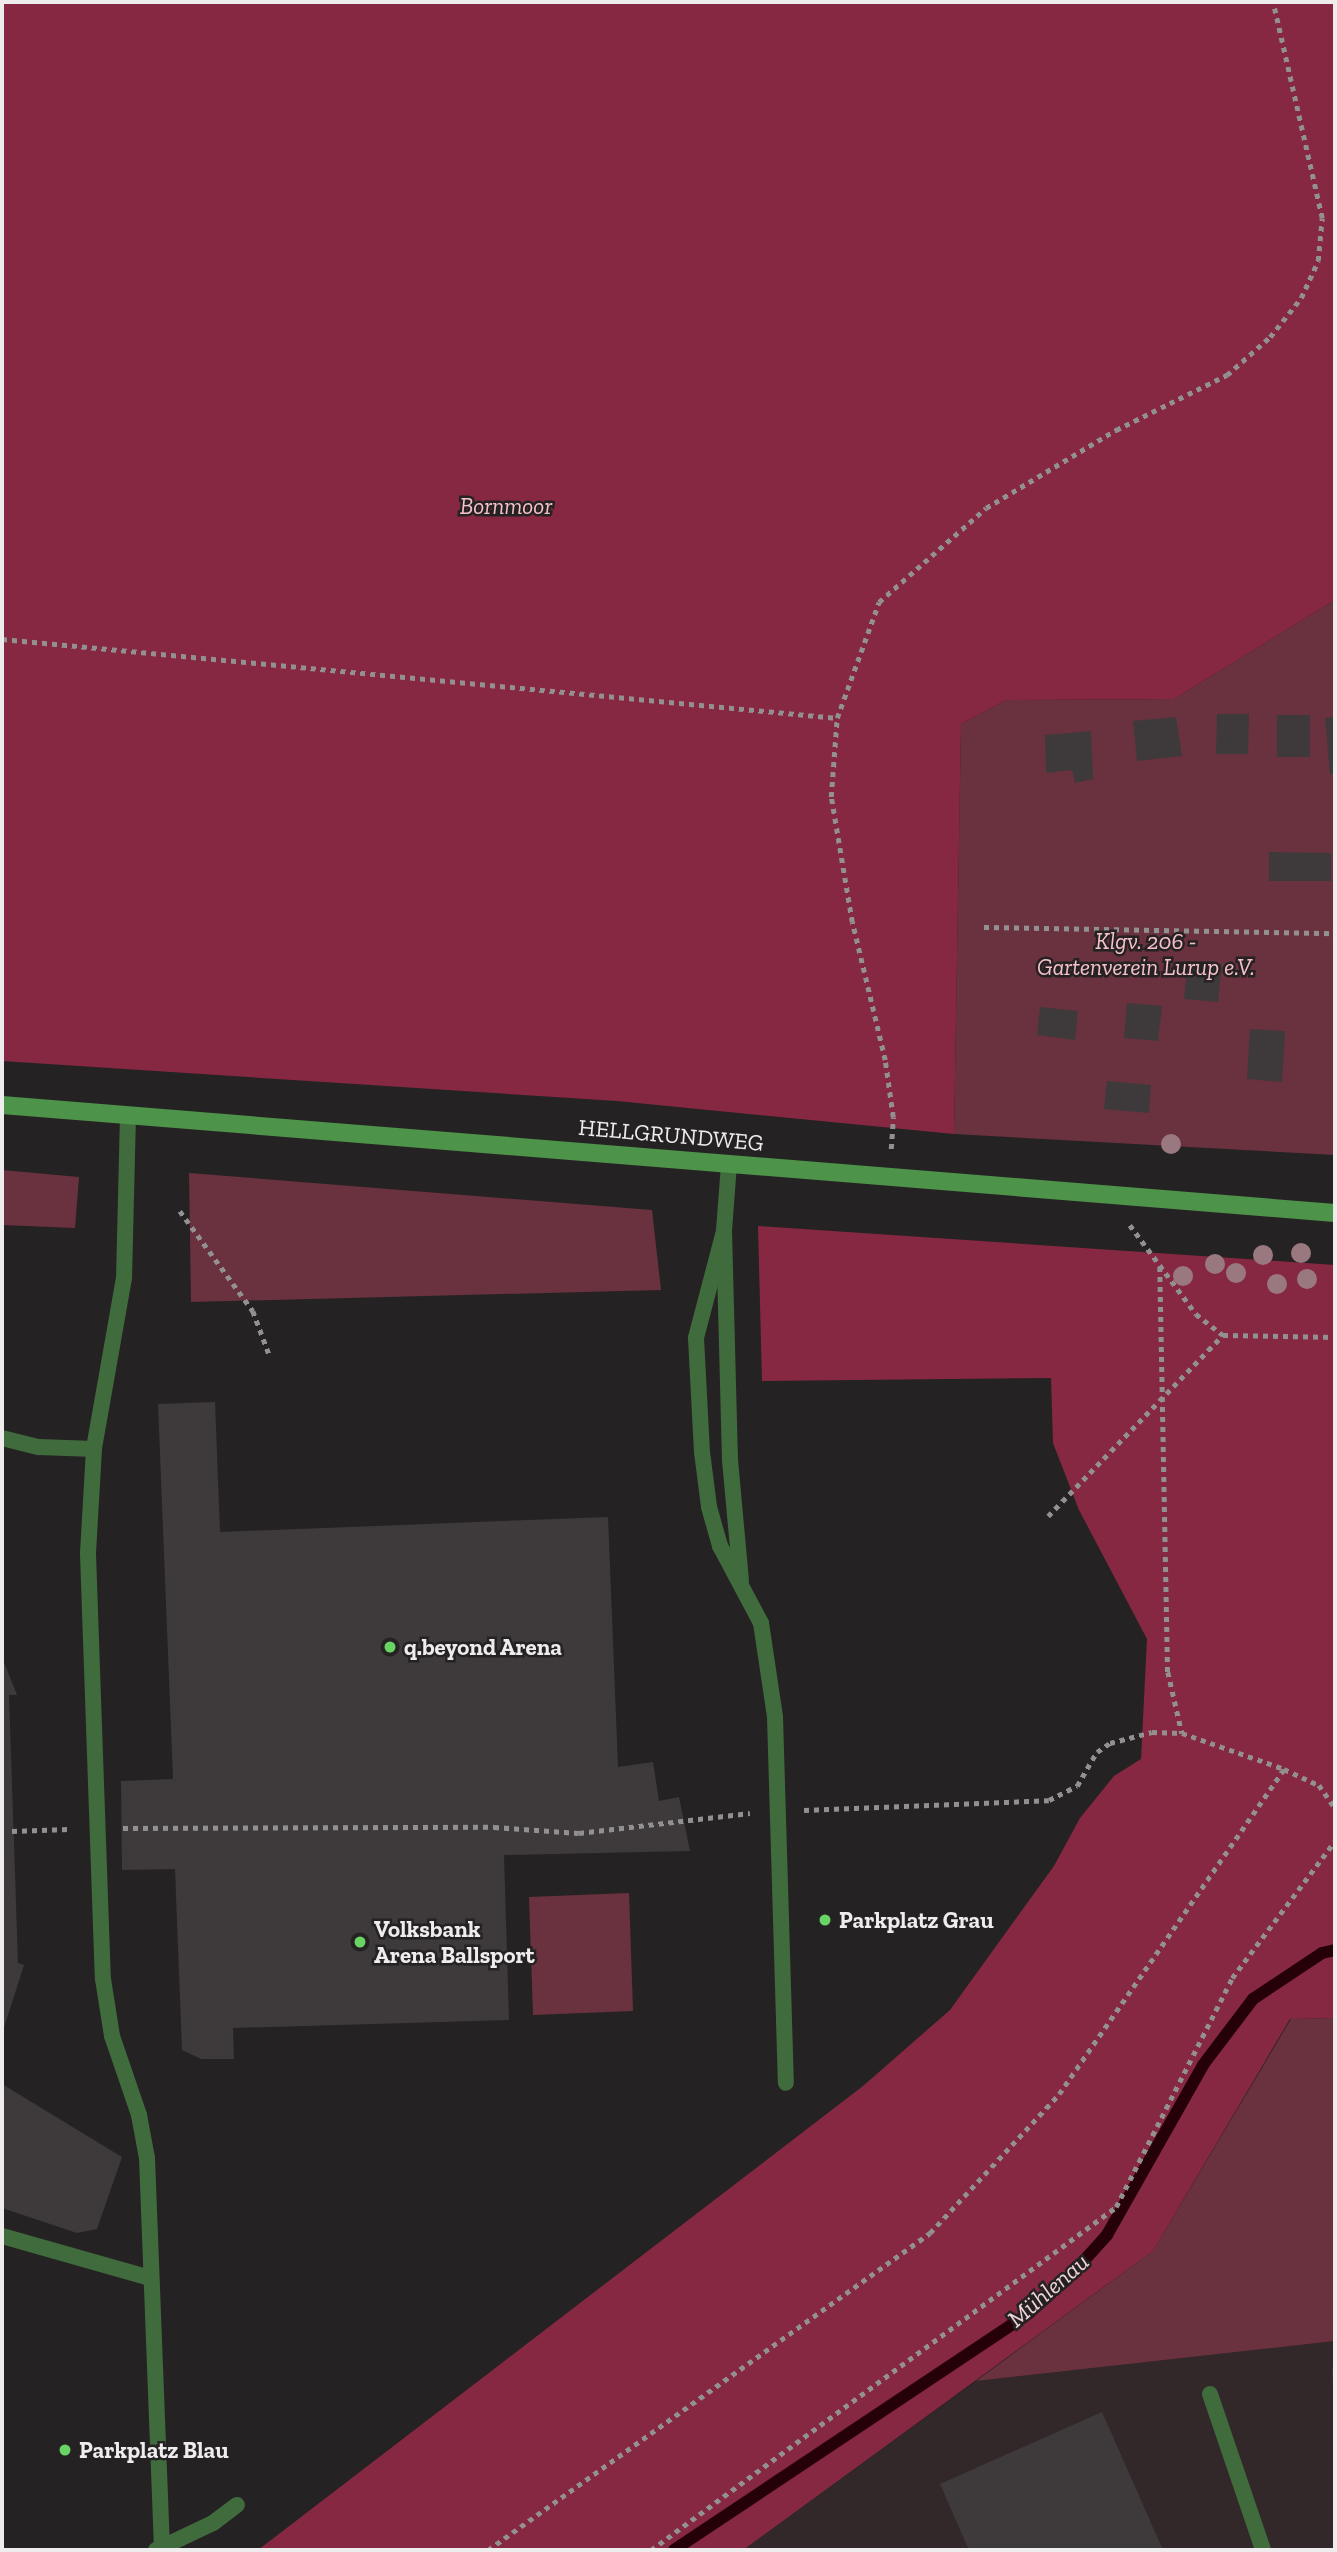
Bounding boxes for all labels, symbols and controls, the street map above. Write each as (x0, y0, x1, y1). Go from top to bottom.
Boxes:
park label: Bornmoor (460, 492, 552, 520)
park label: Klgv. 206 - Gartenverein Lurup e.V. (1037, 927, 1255, 981)
street label: HELLGRUNDWEG (577, 1113, 765, 1157)
place label: q.beyond Arena (404, 1633, 563, 1661)
marker: q.beyond Arena (382, 1639, 398, 1655)
place label: Parkplatz Grau (839, 1906, 994, 1934)
marker: Parkplatz Grau (817, 1912, 833, 1928)
place label: Volksbank Arena Ballsport (374, 1915, 535, 1969)
marker: Volksbank Arena Ballsport (352, 1934, 368, 1950)
water label: Mühlenau (1002, 2247, 1094, 2333)
place label: Parkplatz Blau (79, 2436, 229, 2464)
marker: Parkplatz Blau (57, 2442, 73, 2458)

